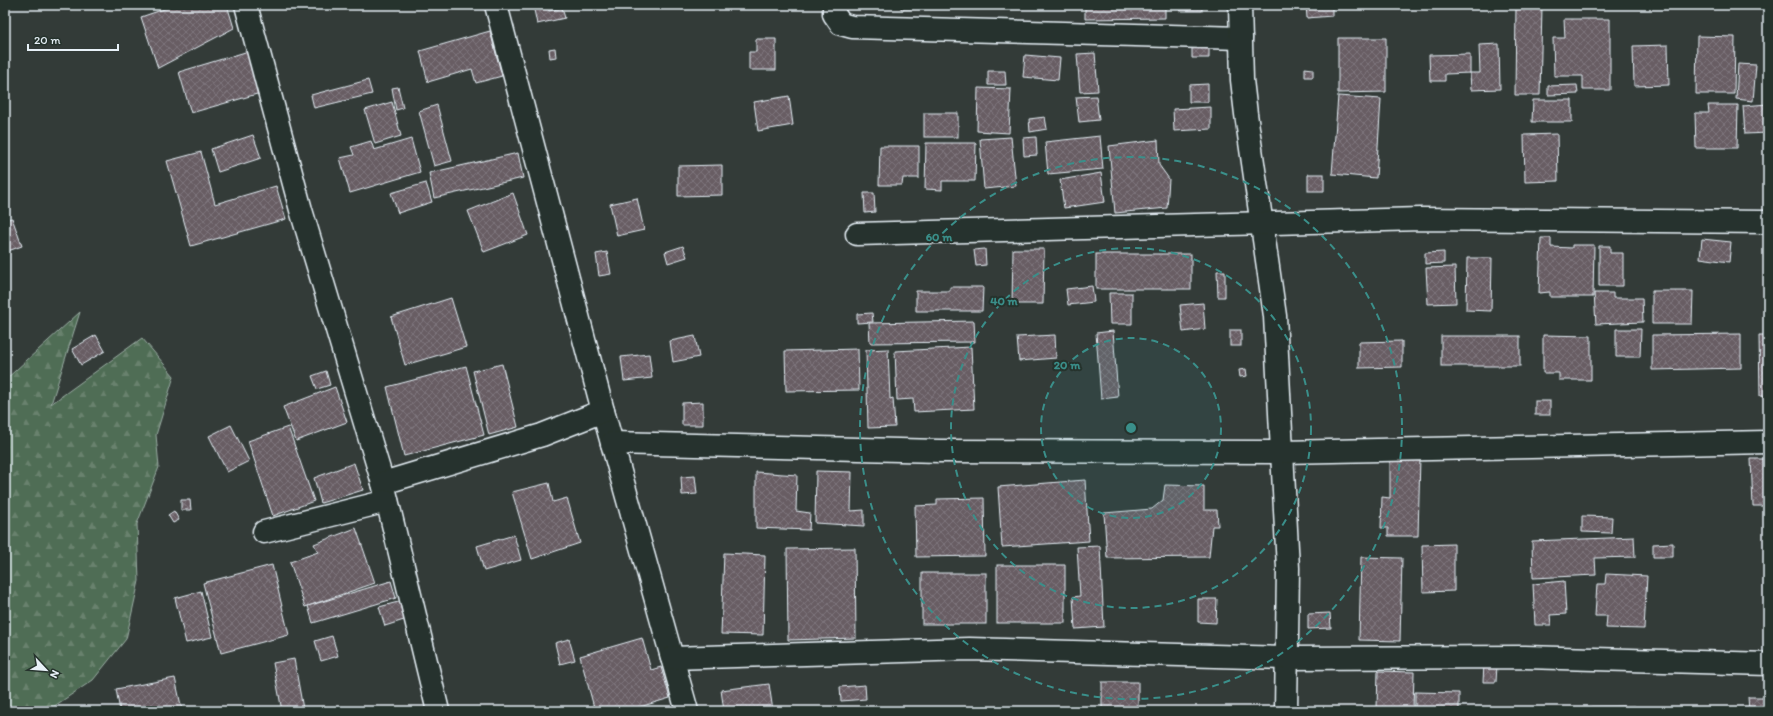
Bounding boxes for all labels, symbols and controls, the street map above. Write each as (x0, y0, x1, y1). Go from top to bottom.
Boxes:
scale bar (28, 26, 118, 52)
text: 20 m (34, 33, 61, 47)
text: 60 m (926, 230, 953, 244)
text: 40 m (990, 294, 1019, 308)
text: 20 m (1054, 358, 1081, 372)
centre of rings (1124, 421, 1138, 435)
north arrow (26, 650, 66, 690)
text: N (47, 668, 62, 680)

